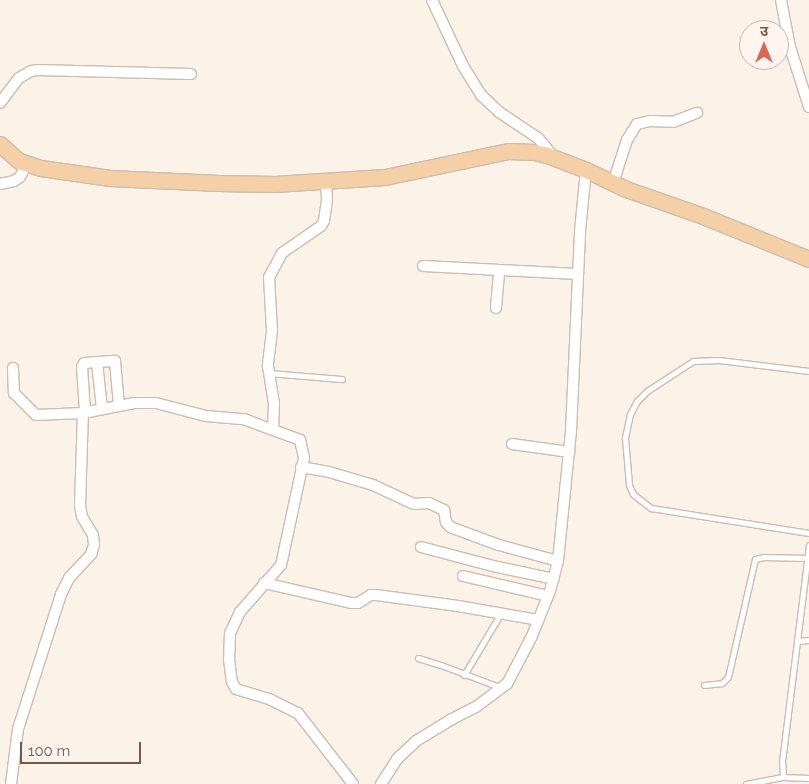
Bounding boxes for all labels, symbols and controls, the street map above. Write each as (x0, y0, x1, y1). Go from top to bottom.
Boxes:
north arrow (739, 20, 789, 70)
text: उ (760, 23, 768, 39)
scale bar (22, 732, 144, 764)
text: 100 m (28, 742, 70, 760)

